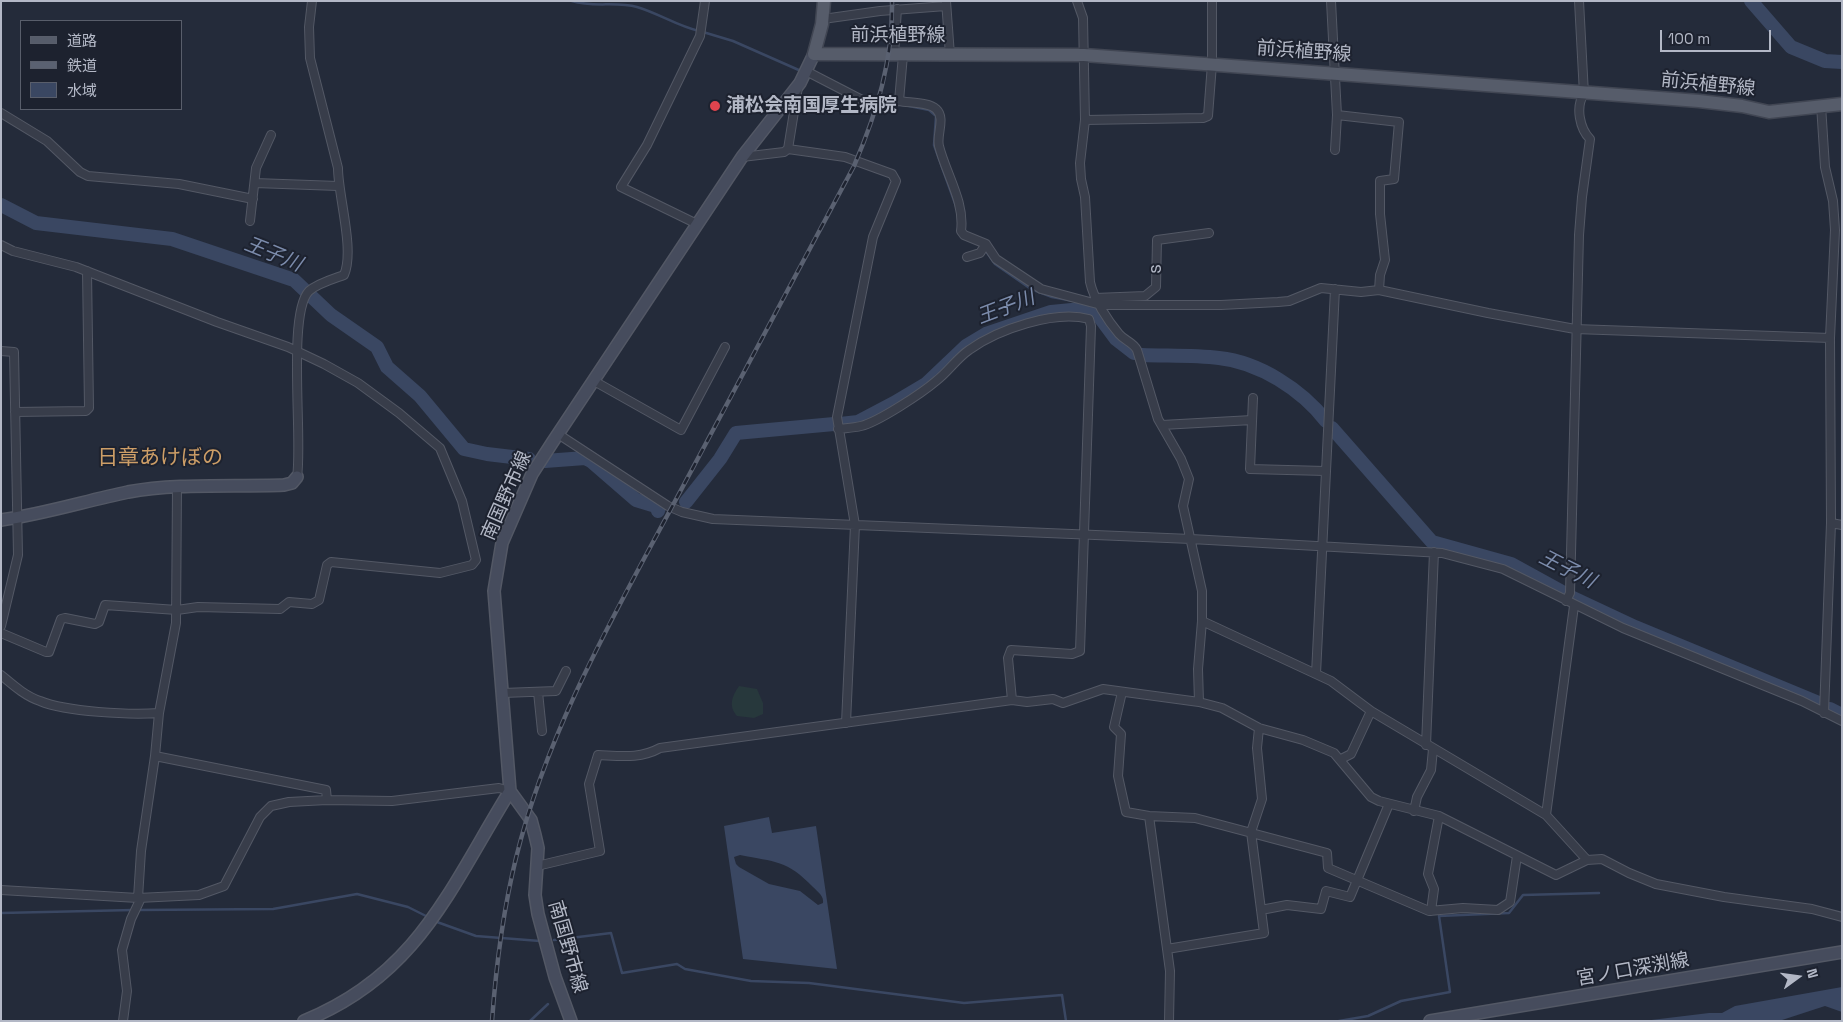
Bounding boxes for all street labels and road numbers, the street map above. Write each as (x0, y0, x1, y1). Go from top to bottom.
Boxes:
street label: 前浜植野線 (851, 25, 945, 47)
street label: 前浜植野線 (1256, 37, 1352, 67)
street label: 前浜植野線 (1660, 69, 1756, 101)
street label: s (1145, 264, 1167, 274)
street label: 南国野市線 (477, 448, 537, 544)
street label: 南国野市線 (543, 898, 591, 996)
street label: 宮ノ口深渕線 (1575, 949, 1691, 991)

